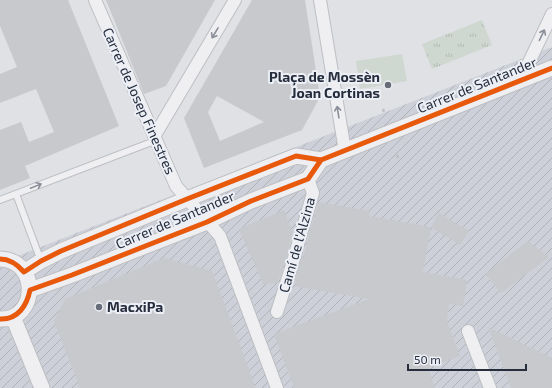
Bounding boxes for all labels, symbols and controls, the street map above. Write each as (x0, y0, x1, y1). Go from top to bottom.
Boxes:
street label: Carrer de Josep Finestres (99, 25, 180, 177)
one-way arrow (211, 27, 219, 39)
one-way arrow (539, 29, 546, 41)
street label: Carrer de Santander (415, 53, 539, 116)
place label: Plaça de Mossèn Joan Cortinas (269, 68, 380, 101)
marker: Plaça de Mossèn Joan Cortinas (383, 80, 393, 90)
one-way arrow (334, 106, 342, 119)
one-way arrow (30, 182, 42, 189)
street label: Carrer de Santander (113, 187, 237, 252)
street label: Camí de l'Alzina (275, 195, 318, 295)
place label: MacxiPa (107, 298, 163, 315)
marker: MacxiPa (94, 302, 104, 312)
scale bar (408, 346, 526, 372)
text: 50 m (414, 352, 441, 366)

